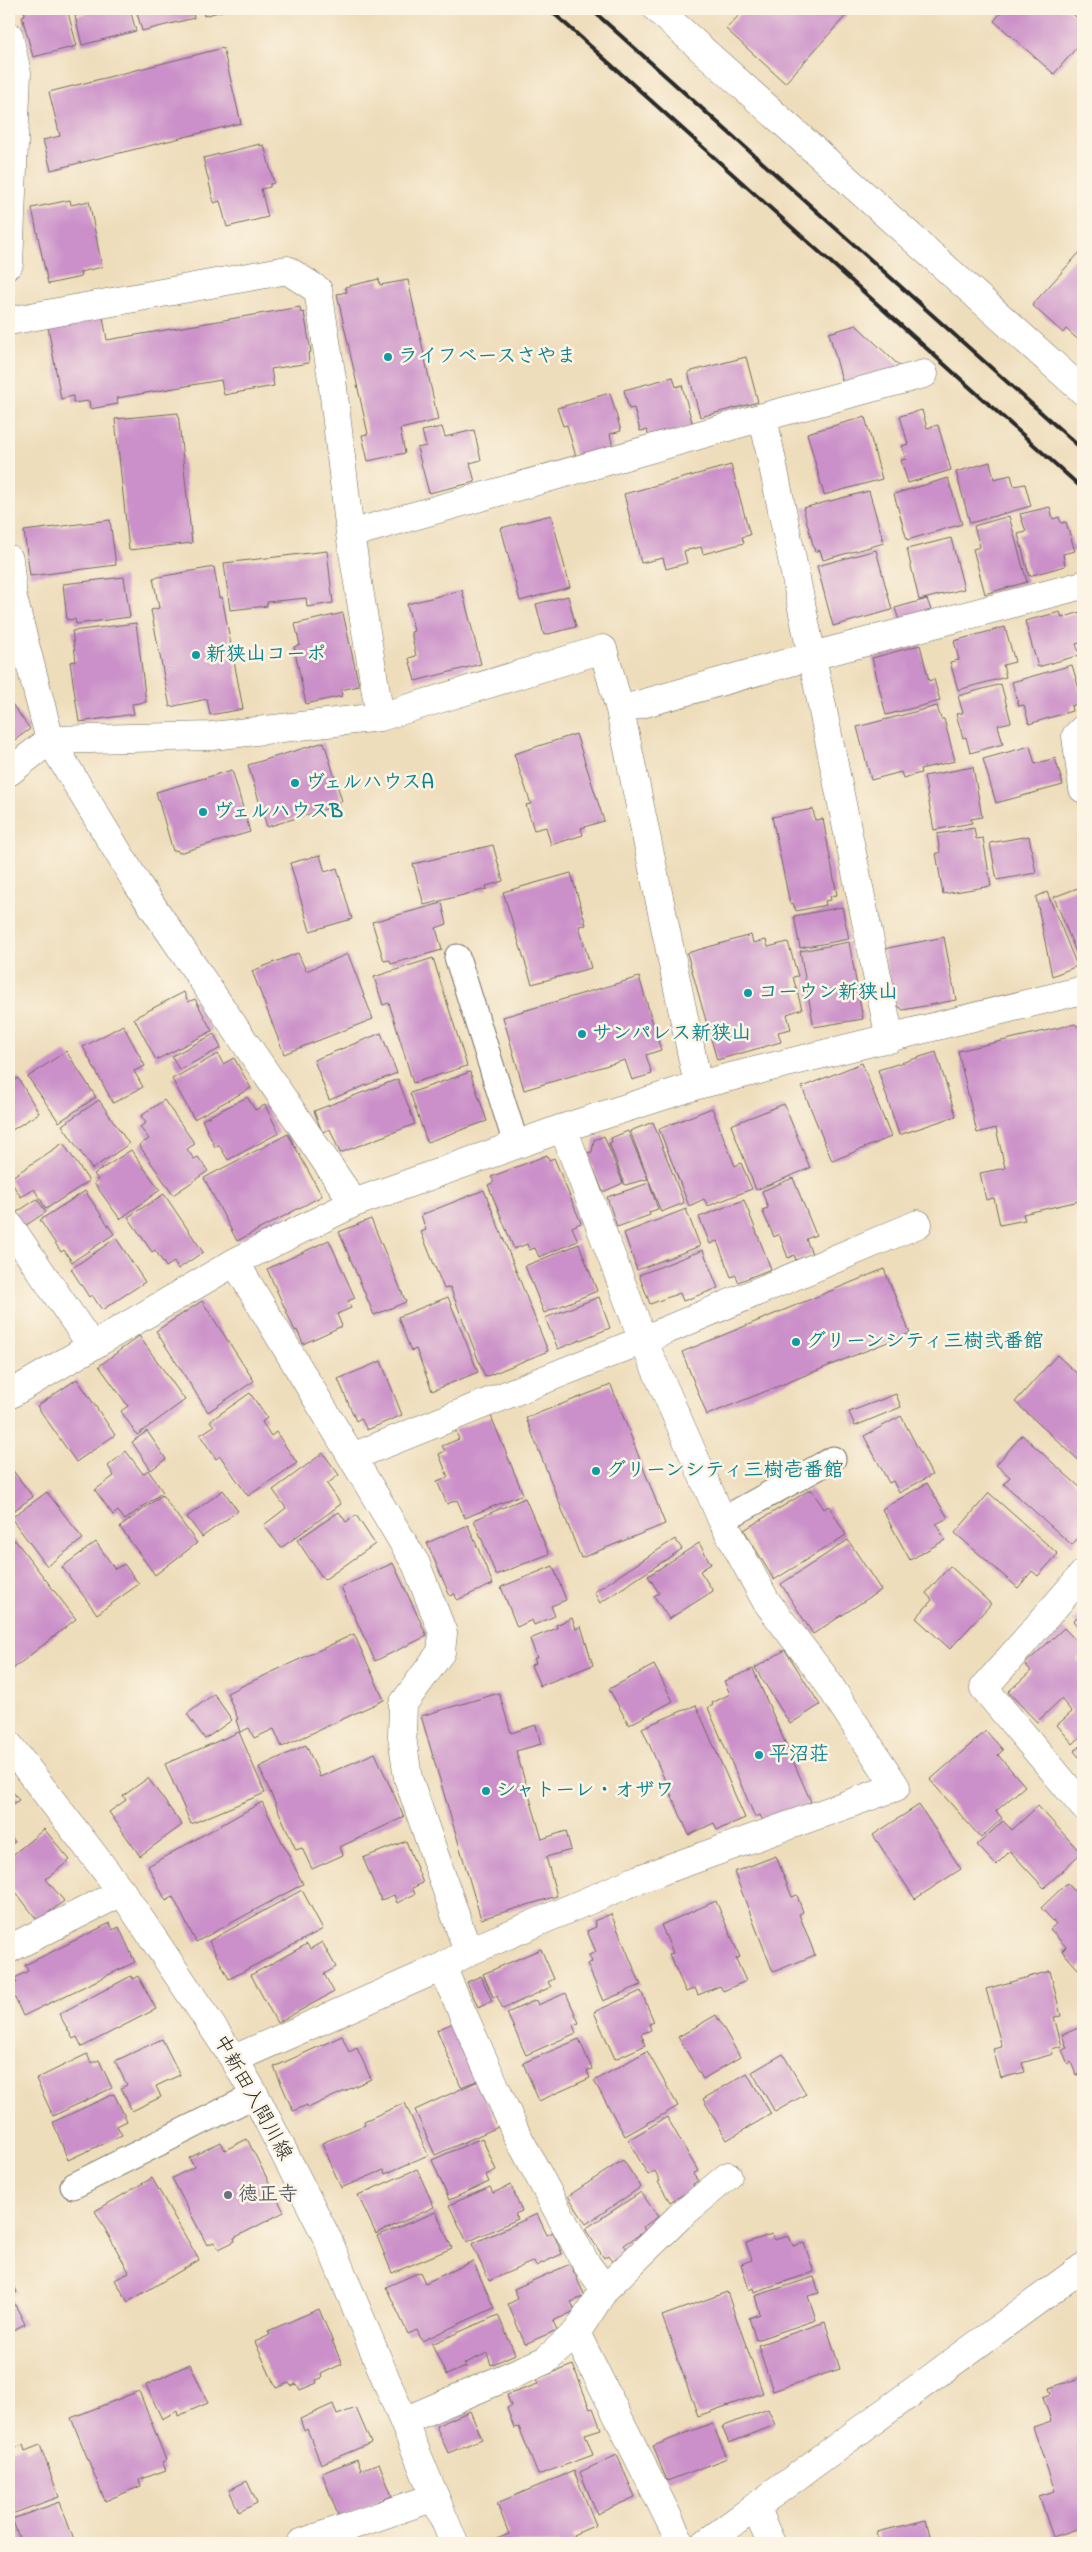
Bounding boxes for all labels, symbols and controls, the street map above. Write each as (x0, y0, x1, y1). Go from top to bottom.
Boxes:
place label: ライフベースさやま (398, 343, 576, 372)
marker: ライフベースさやま (382, 351, 394, 363)
place label: 新狭山コーポ (206, 641, 326, 670)
marker: 新狭山コーポ (190, 649, 202, 661)
place label: ヴェルハウスA (305, 769, 434, 798)
marker: ヴェルハウスA (289, 777, 301, 789)
place label: ヴェルハウスB (213, 798, 343, 827)
marker: ヴェルハウスB (197, 806, 209, 818)
place label: コーウン新狭山 (758, 979, 898, 1008)
marker: コーウン新狭山 (742, 987, 754, 999)
place label: サンパレス新狭山 (592, 1020, 751, 1049)
marker: サンパレス新狭山 (576, 1028, 588, 1040)
place label: グリーンシティ三樹弐番館 (806, 1328, 1044, 1357)
marker: グリーンシティ三樹弐番館 (790, 1336, 802, 1348)
place label: グリーンシティ三樹壱番館 (606, 1457, 844, 1486)
marker: グリーンシティ三樹壱番館 (590, 1465, 602, 1477)
place label: 平沼荘 (769, 1741, 829, 1770)
marker: 平沼荘 (753, 1749, 765, 1761)
place label: シャトーレ・オザワ (496, 1777, 674, 1806)
marker: シャトーレ・オザワ (480, 1785, 492, 1797)
street label: 中新田入間川線 (205, 2030, 299, 2166)
place label: 徳正寺 (238, 2181, 298, 2210)
marker: 徳正寺 (222, 2189, 234, 2201)

